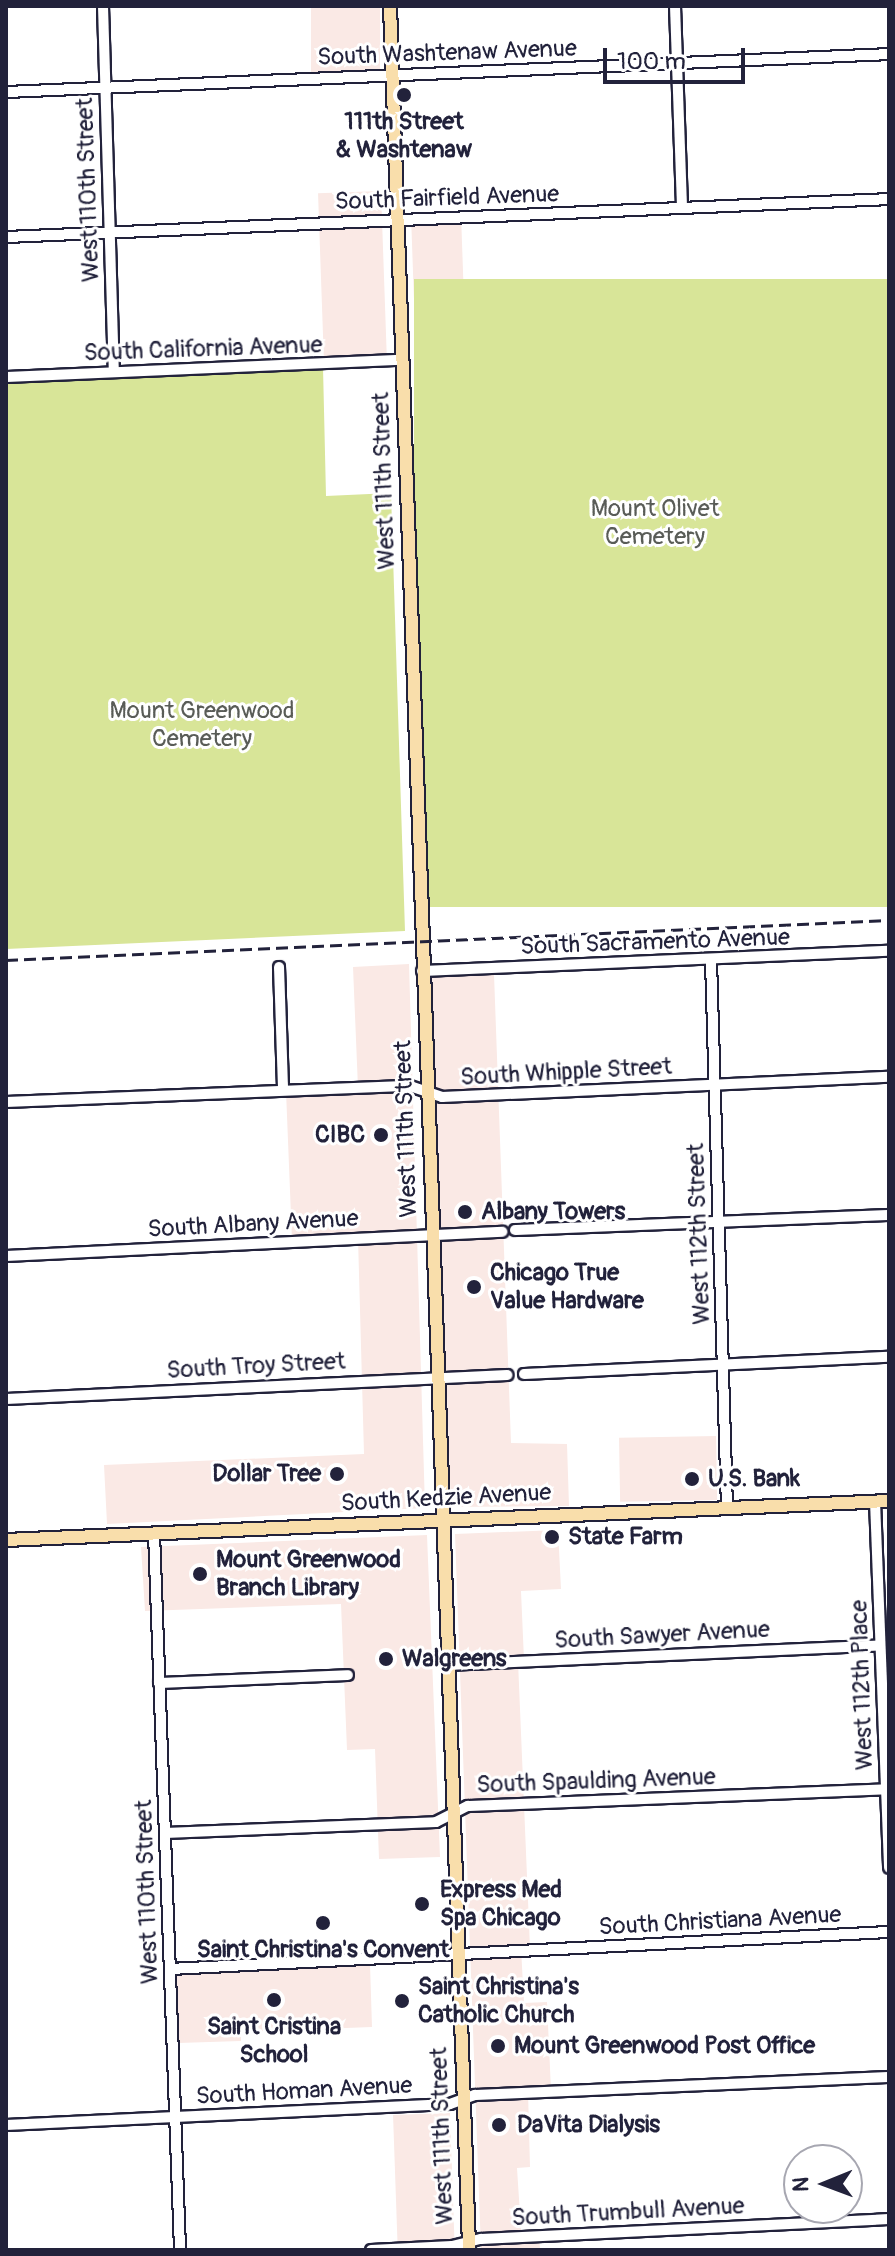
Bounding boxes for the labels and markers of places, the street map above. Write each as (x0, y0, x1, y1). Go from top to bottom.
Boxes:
marker: 111th Street & Washtenaw (395, 86, 413, 104)
place label: 111th Street & Washtenaw (336, 108, 472, 164)
place label: CIBC (315, 1121, 365, 1149)
marker: CIBC (372, 1126, 390, 1144)
place label: Albany Towers (481, 1198, 625, 1226)
marker: Albany Towers (456, 1203, 474, 1221)
place label: Chicago True Value Hardware (490, 1259, 644, 1315)
marker: Chicago True Value Hardware (465, 1278, 483, 1296)
place label: Dollar Tree (212, 1460, 321, 1488)
marker: Dollar Tree (328, 1465, 346, 1483)
place label: U.S. Bank (708, 1465, 800, 1493)
marker: U.S. Bank (683, 1470, 701, 1488)
place label: State Farm (568, 1523, 683, 1551)
marker: State Farm (543, 1528, 561, 1546)
place label: Mount Greenwood Branch Library (216, 1546, 401, 1602)
marker: Mount Greenwood Branch Library (191, 1565, 209, 1583)
place label: Walgreens (402, 1645, 507, 1673)
marker: Walgreens (377, 1650, 395, 1668)
place label: Express Med Spa Chicago (440, 1876, 562, 1932)
marker: Express Med Spa Chicago (411, 1893, 433, 1915)
marker: Saint Christina's Convent (314, 1914, 332, 1932)
place label: Saint Christina's Convent (197, 1936, 449, 1964)
place label: Saint Christina's Catholic Church (418, 1973, 579, 2029)
marker: Saint Cristina School (265, 1991, 283, 2009)
marker: Saint Christina's Catholic Church (393, 1992, 411, 2010)
place label: Saint Cristina School (207, 2013, 341, 2069)
place label: Mount Greenwood Post Office (514, 2032, 815, 2060)
marker: Mount Greenwood Post Office (489, 2037, 507, 2055)
place label: DaVita Dialysis (517, 2111, 660, 2139)
marker: DaVita Dialysis (488, 2114, 510, 2136)

